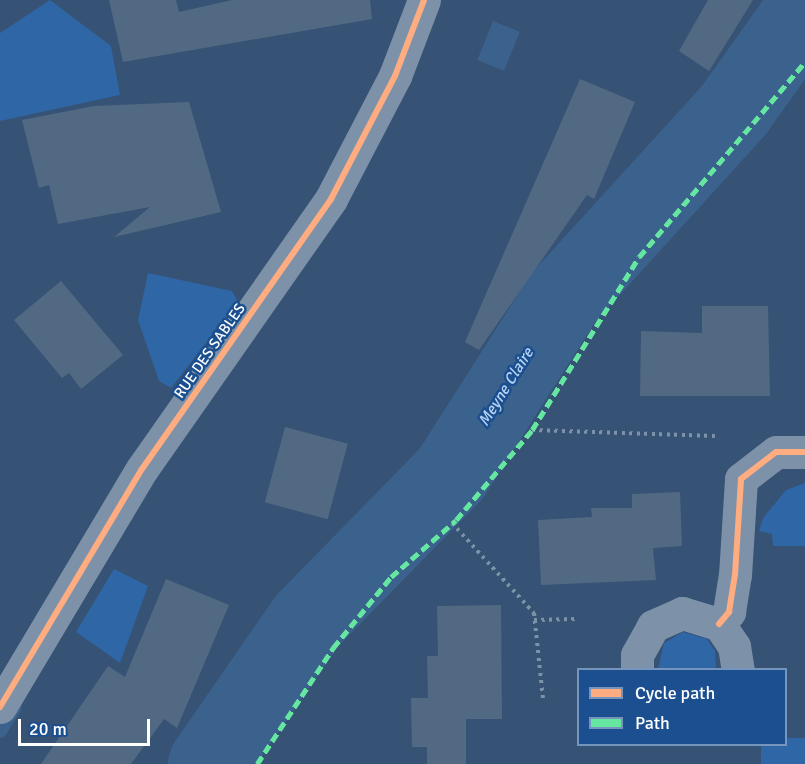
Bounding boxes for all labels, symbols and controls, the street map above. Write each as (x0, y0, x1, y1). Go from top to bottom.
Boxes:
street label: RUE DES SABLES (171, 300, 249, 402)
water label: Meyne Claire (474, 344, 538, 430)
legend (577, 668, 787, 746)
text: Cycle path (635, 682, 715, 704)
scale bar (21, 707, 153, 745)
text: Path (635, 712, 670, 734)
text: 20 m (29, 718, 67, 740)

